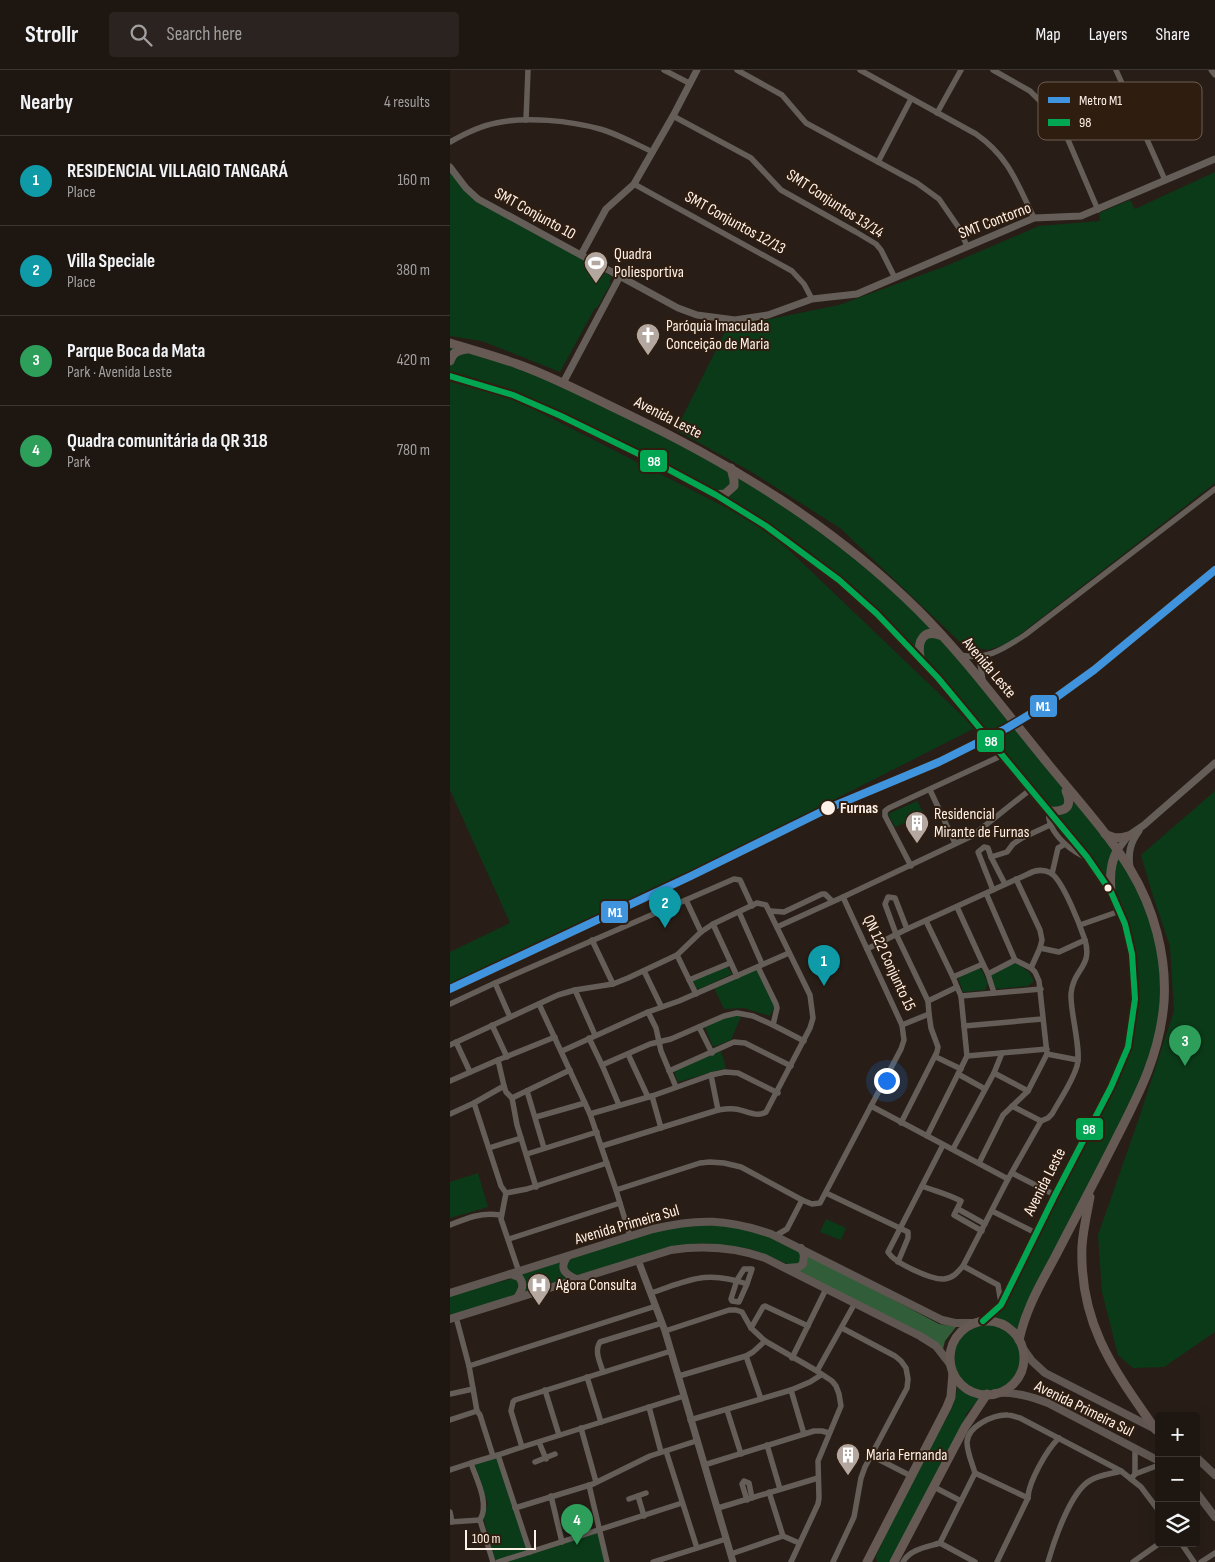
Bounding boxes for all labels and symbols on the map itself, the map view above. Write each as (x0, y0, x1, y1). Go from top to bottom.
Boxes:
legend (1038, 82, 1202, 140)
text: Metro M1 (1079, 92, 1122, 109)
text: 98 (1079, 114, 1091, 131)
street label: SMT Conjuntos 13/14 (783, 166, 887, 243)
street label: SMT Conjunto 10 (491, 184, 579, 244)
street label: SMT Conjuntos 12/13 (681, 187, 789, 259)
street label: SMT Contorno (956, 198, 1034, 244)
place label: Quadra Poliesportiva (614, 245, 684, 282)
sports icon: Quadra Poliesportiva (583, 250, 609, 284)
place label: Paróquia Imaculada Conceição de Maria (666, 317, 769, 354)
church icon: Paróquia Imaculada Conceição de Maria (635, 322, 661, 356)
street label: Avenida Leste (630, 392, 705, 443)
line badge: 98 (639, 449, 668, 473)
text: 98 (647, 453, 661, 470)
street label: Avenida Leste (957, 633, 1020, 702)
line badge: M1 (1029, 694, 1058, 718)
text: M1 (1036, 698, 1051, 715)
line badge: 98 (976, 729, 1005, 753)
text: 98 (984, 733, 998, 750)
marker: Furnas (819, 799, 837, 817)
place label: Furnas (840, 799, 878, 818)
place label: Residencial Mirante de Furnas (934, 805, 1030, 842)
building icon: Residencial Mirante de Furnas (904, 810, 930, 844)
unlabelled marker (1103, 883, 1113, 893)
pin: 2 (649, 887, 681, 928)
line badge: M1 (600, 900, 629, 924)
text: M1 (608, 904, 623, 921)
street label: QN 122 Conjunto 15 (858, 912, 920, 1014)
pin: 1 (808, 945, 840, 986)
pin: 3 (1169, 1025, 1201, 1066)
your location (874, 1068, 900, 1094)
line badge: 98 (1075, 1117, 1104, 1141)
text: 98 (1082, 1121, 1096, 1138)
street label: Avenida Leste (1019, 1145, 1070, 1220)
street label: Avenida Primeira Sul (572, 1201, 682, 1249)
hospital icon: Agora Consulta (526, 1272, 552, 1306)
place label: Agora Consulta (555, 1276, 637, 1295)
street label: Avenida Primeira Sul (1030, 1376, 1137, 1441)
building icon: Maria Fernanda (835, 1442, 861, 1476)
place label: Maria Fernanda (866, 1446, 948, 1465)
pin: 4 (561, 1504, 593, 1545)
scale bar (465, 1527, 536, 1550)

